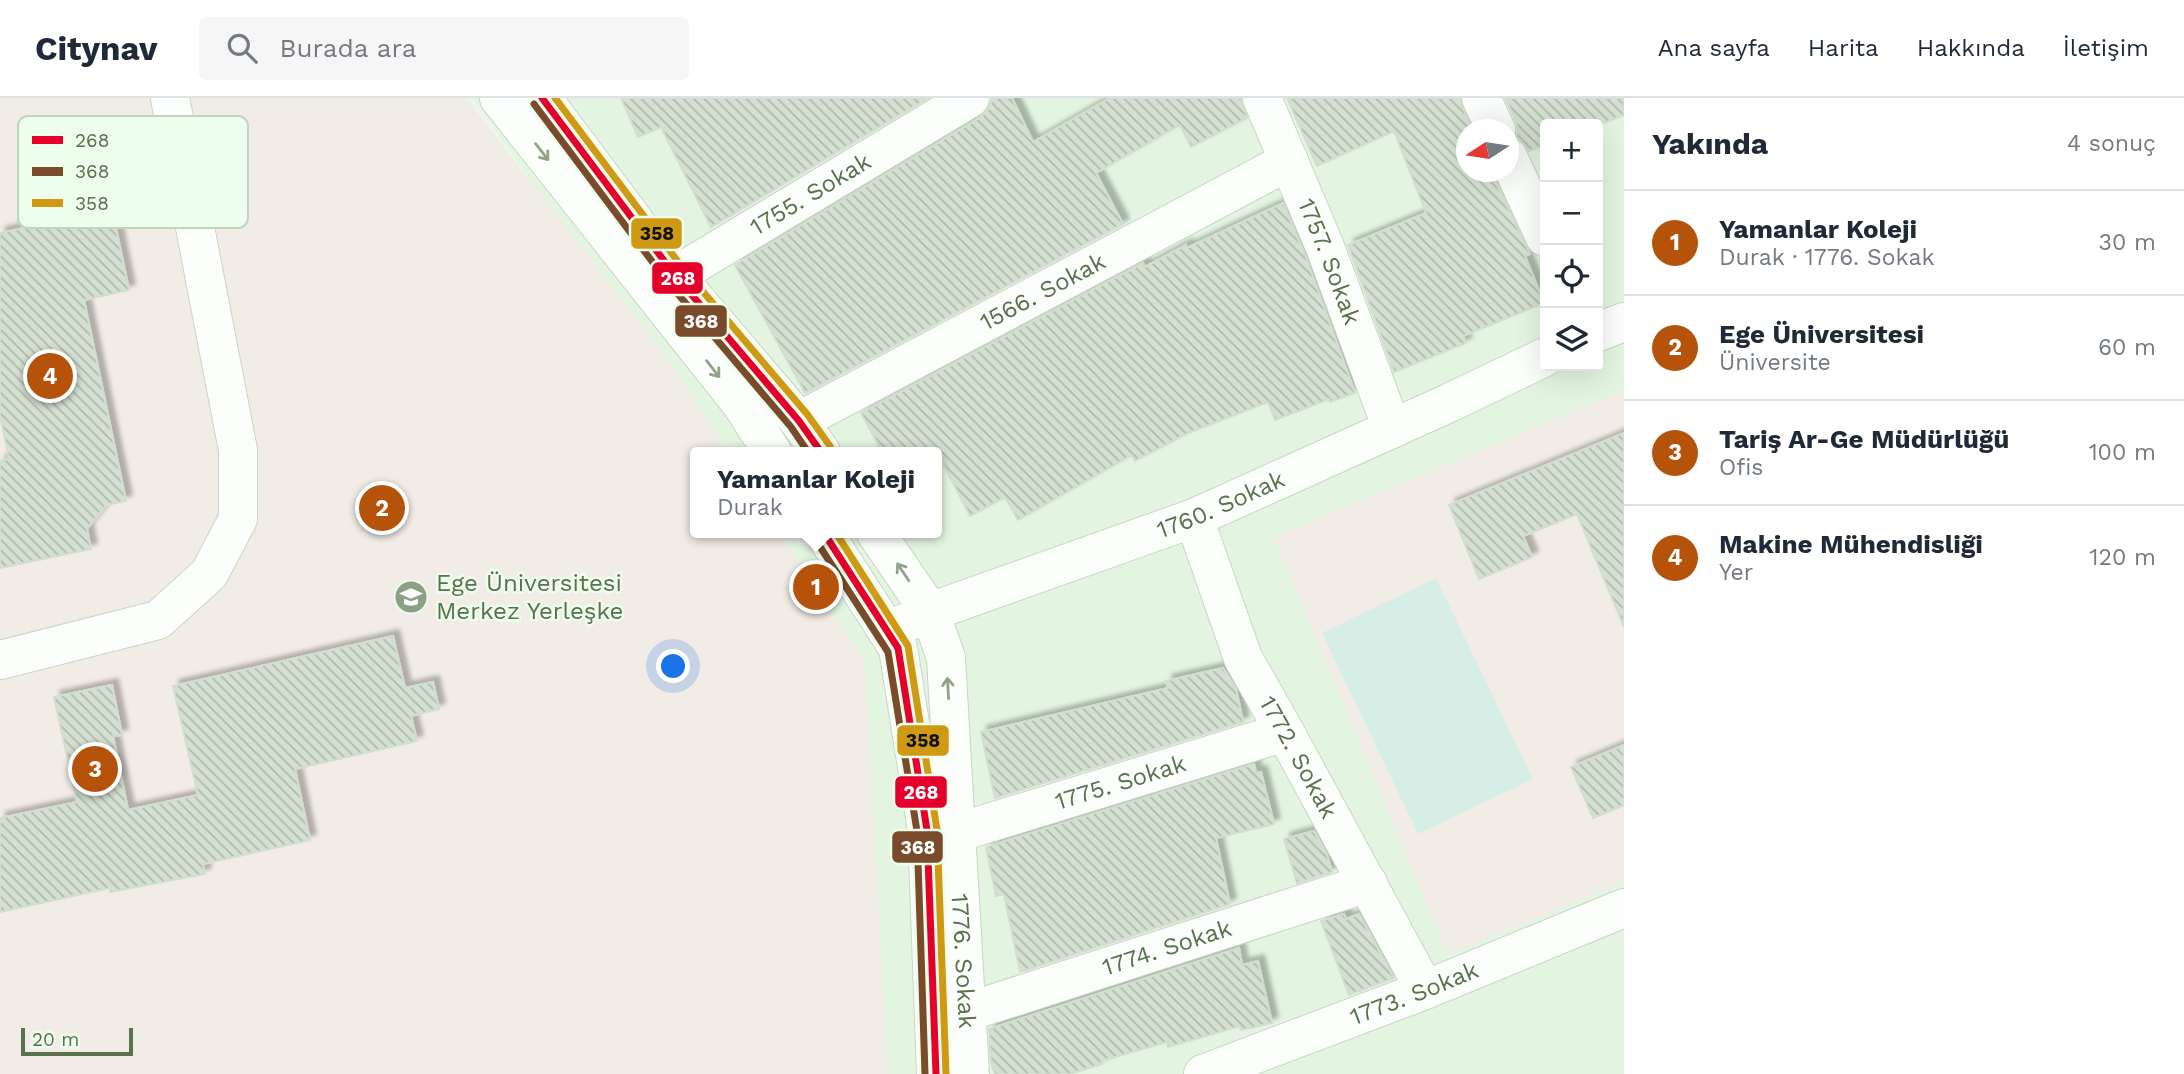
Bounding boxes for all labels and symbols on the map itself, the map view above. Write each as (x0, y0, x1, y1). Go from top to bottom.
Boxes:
legend (18, 116, 248, 228)
north arrow (1456, 119, 1519, 182)
text: 268 (75, 129, 109, 152)
one-way arrow (534, 142, 549, 160)
street label: 1755. Sokak (745, 147, 876, 241)
text: 368 (75, 160, 109, 183)
text: 358 (75, 192, 109, 215)
street label: 1757. Sokak (1292, 194, 1366, 329)
line badge: 358 (630, 217, 683, 250)
text: 358 (640, 222, 674, 245)
street label: 1566. Sokak (976, 247, 1110, 336)
line badge: 268 (651, 261, 704, 295)
text: 268 (661, 267, 696, 290)
line badge: 368 (674, 304, 728, 338)
text: 368 (684, 310, 719, 333)
pin: 4 (27, 350, 73, 402)
one-way arrow (705, 359, 721, 377)
street label: 1760. Sokak (1153, 465, 1289, 544)
pin: 2 (359, 482, 405, 534)
pin: 1 (793, 561, 839, 613)
one-way arrow (896, 563, 910, 582)
place label: Ege Üniversitesi Merkez Yerleşke (436, 569, 623, 625)
school or university icon: Ege Üniversitesi Merkez Yerleşke (392, 578, 430, 616)
your location (656, 649, 690, 683)
one-way arrow (941, 677, 954, 700)
street label: 1772. Sokak (1254, 691, 1343, 824)
line badge: 358 (896, 724, 950, 757)
text: 358 (906, 729, 940, 752)
pin: 3 (72, 743, 118, 795)
street label: 1775. Sokak (1052, 749, 1190, 816)
line badge: 268 (894, 775, 948, 809)
text: 268 (904, 781, 939, 804)
line badge: 368 (891, 830, 944, 864)
text: 368 (901, 836, 936, 859)
street label: 1776. Sokak (946, 893, 981, 1030)
street label: 1774. Sokak (1099, 914, 1235, 982)
street label: 1773. Sokak (1346, 955, 1483, 1031)
scale bar (21, 1025, 133, 1057)

